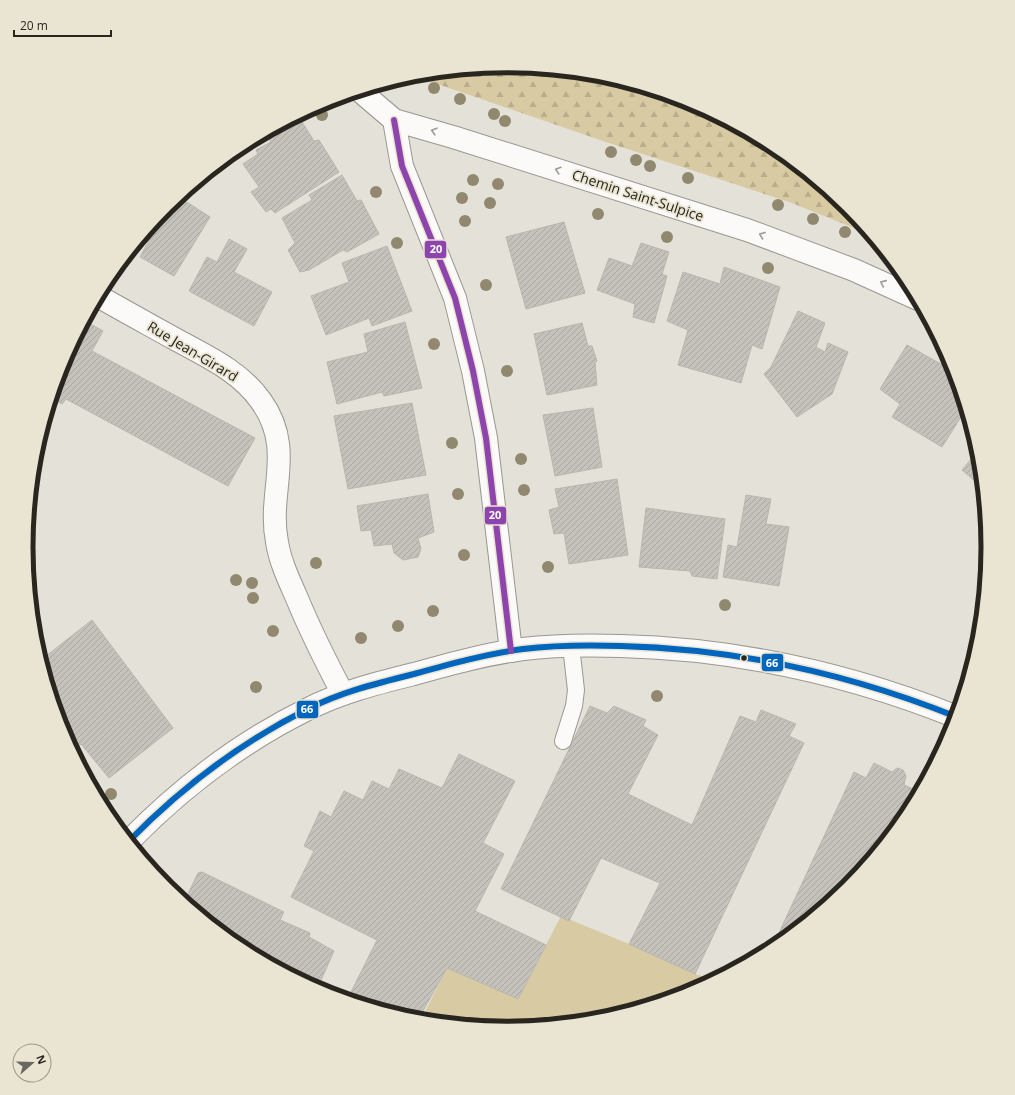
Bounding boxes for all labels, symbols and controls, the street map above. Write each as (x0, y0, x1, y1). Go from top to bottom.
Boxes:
scale bar (14, 12, 111, 38)
text: 20 m (20, 17, 48, 34)
one-way arrow (431, 127, 438, 136)
street label: Chemin Saint-Sulpice (570, 165, 706, 225)
one-way arrow (555, 166, 562, 175)
one-way arrow (758, 232, 765, 240)
line badge: 20 (424, 240, 447, 259)
text: 20 (430, 241, 442, 256)
one-way arrow (879, 280, 887, 288)
street label: Rue Jean-Girard (144, 316, 242, 386)
line badge: 20 (484, 506, 507, 525)
text: 20 (489, 507, 501, 522)
unlabelled marker (739, 653, 749, 663)
line badge: 66 (761, 653, 784, 672)
text: 66 (766, 655, 778, 670)
line badge: 66 (296, 700, 319, 719)
text: 66 (301, 701, 313, 716)
north arrow (12, 1043, 52, 1083)
text: N (33, 1053, 50, 1066)

